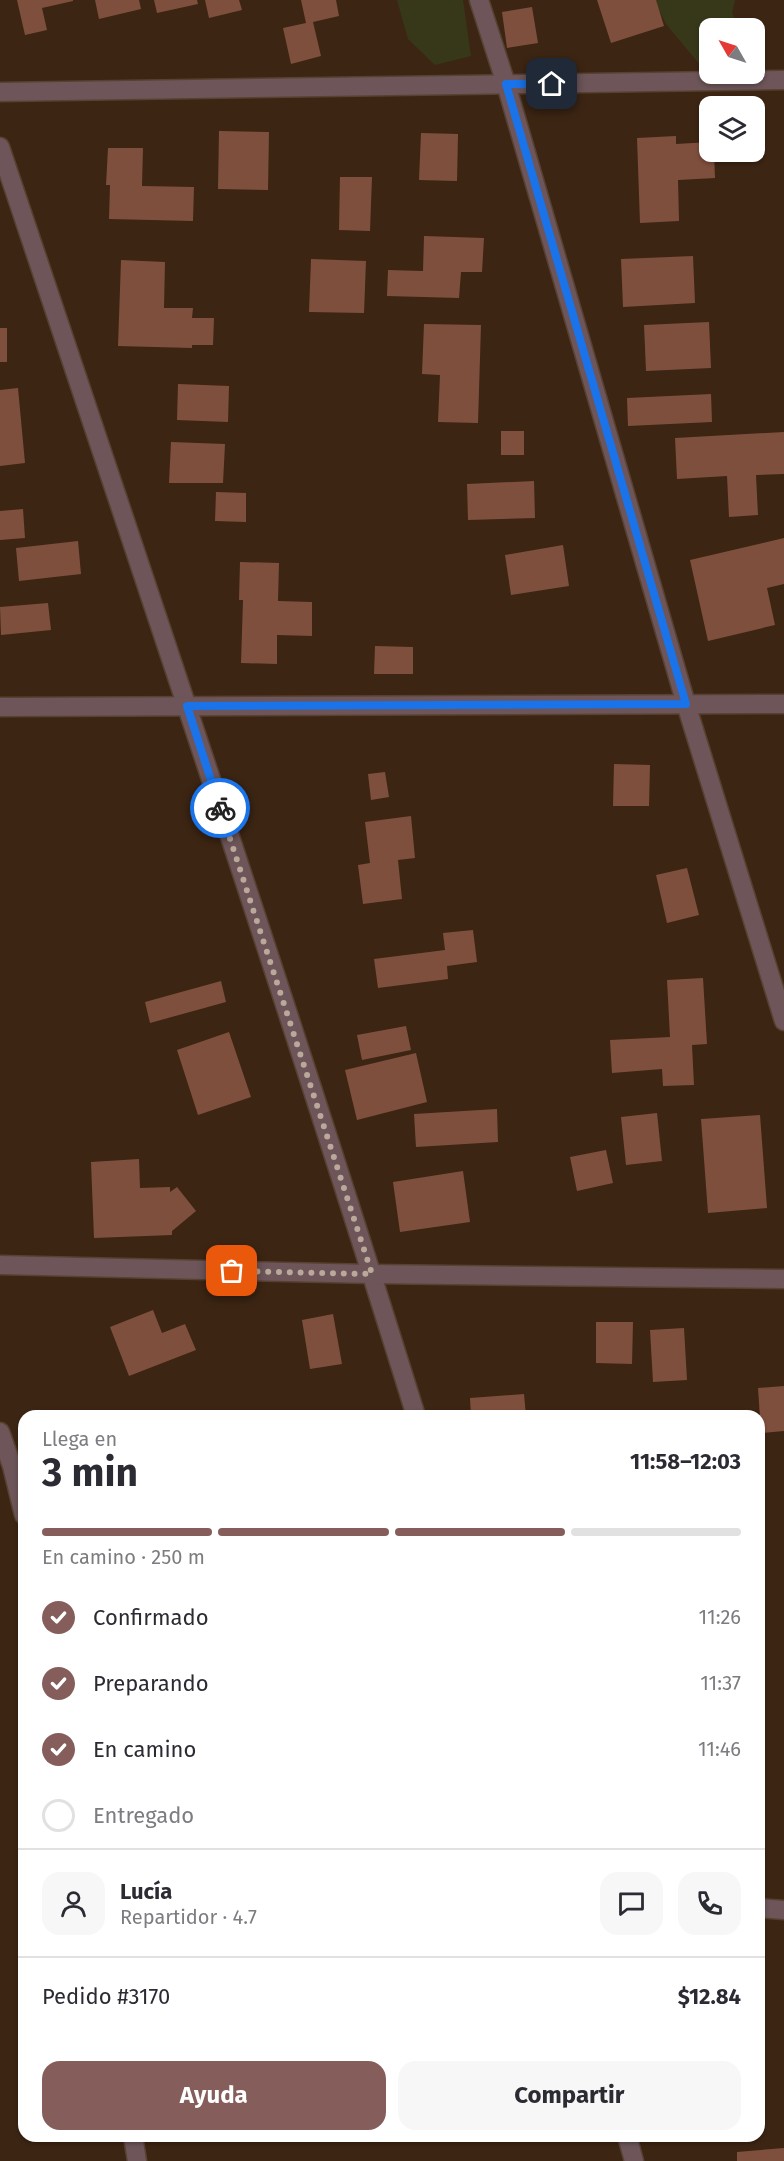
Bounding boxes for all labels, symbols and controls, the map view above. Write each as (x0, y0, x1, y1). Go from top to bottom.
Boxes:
north arrow (699, 18, 765, 84)
map controls (699, 18, 765, 162)
pin (526, 58, 577, 109)
icon: home (535, 67, 568, 100)
button: layers (699, 96, 765, 162)
courier (190, 778, 250, 838)
icon: bike (204, 792, 237, 825)
pin (206, 1245, 257, 1296)
icon: bag (215, 1254, 248, 1287)
text: Llega en (42, 1427, 117, 1451)
text: 11:58–12:03 (630, 1448, 741, 1475)
text: 3 min (42, 1450, 138, 1496)
text: En camino · 250 m (42, 1545, 205, 1569)
icon: check (42, 1601, 75, 1634)
text: Confirmado (93, 1604, 209, 1631)
text: 11:26 (699, 1605, 741, 1629)
icon: check (42, 1667, 75, 1700)
text: Preparando (93, 1670, 209, 1697)
text: 11:37 (700, 1671, 741, 1695)
icon: check (42, 1733, 75, 1766)
text: En camino (93, 1736, 196, 1763)
text: 11:46 (698, 1737, 741, 1761)
text: Entregado (93, 1802, 194, 1829)
button: person (42, 1872, 105, 1935)
button: chat (600, 1872, 663, 1935)
button: phone (678, 1872, 741, 1935)
text: Lucía (120, 1878, 172, 1905)
text: Repartidor · 4.7 (120, 1905, 257, 1929)
text: Pedido #3170 (42, 1983, 170, 2010)
text: $12.84 (678, 1983, 741, 2010)
button: Ayuda (42, 2061, 386, 2130)
button: Compartir (398, 2061, 741, 2130)

